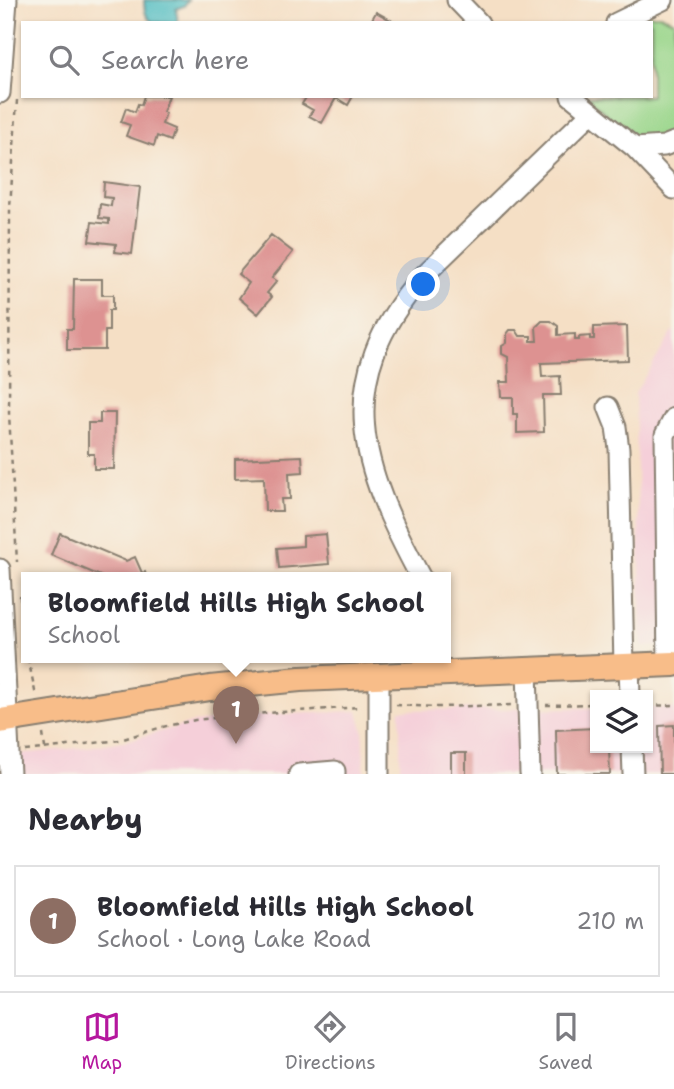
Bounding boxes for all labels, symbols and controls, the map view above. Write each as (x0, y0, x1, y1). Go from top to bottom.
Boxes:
search box (21, 21, 653, 98)
icon: search (45, 41, 83, 79)
text: Search here (101, 42, 250, 77)
your location (406, 267, 440, 301)
popup (21, 572, 451, 663)
text: Bloomfield Hills High School (48, 585, 424, 620)
text: School (48, 620, 120, 650)
pin: 1 (213, 686, 259, 744)
map controls (590, 690, 653, 753)
button: layers (590, 690, 653, 753)
text: Nearby (28, 799, 143, 840)
text: Bloomfield Hills High School (97, 889, 474, 924)
text: 1 (48, 906, 58, 936)
text: 210 m (576, 906, 644, 936)
text: School · Long Lake Road (97, 924, 371, 954)
tab: Map (81, 1008, 122, 1075)
tab: Directions (285, 1008, 376, 1075)
tab: Saved (539, 1008, 593, 1075)

